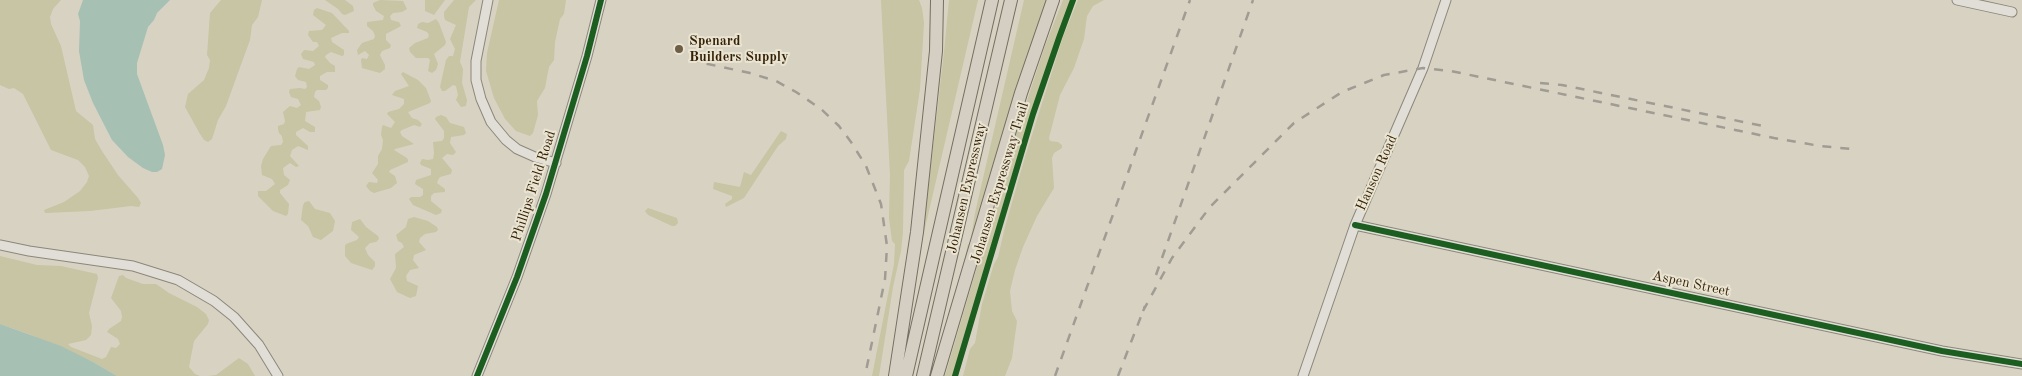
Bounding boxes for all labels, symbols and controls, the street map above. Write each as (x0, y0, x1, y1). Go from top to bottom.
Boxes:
place label: Spenard Builders Supply (689, 33, 789, 65)
marker: Spenard Builders Supply (673, 43, 685, 55)
street label: Johansen Expressway Trail (967, 100, 1033, 266)
street label: Johansen Expressway (944, 121, 990, 255)
street label: Phillips Field Road (508, 129, 560, 243)
street label: Hanson Road (1353, 132, 1401, 214)
street label: Aspen Street (1651, 268, 1731, 300)

